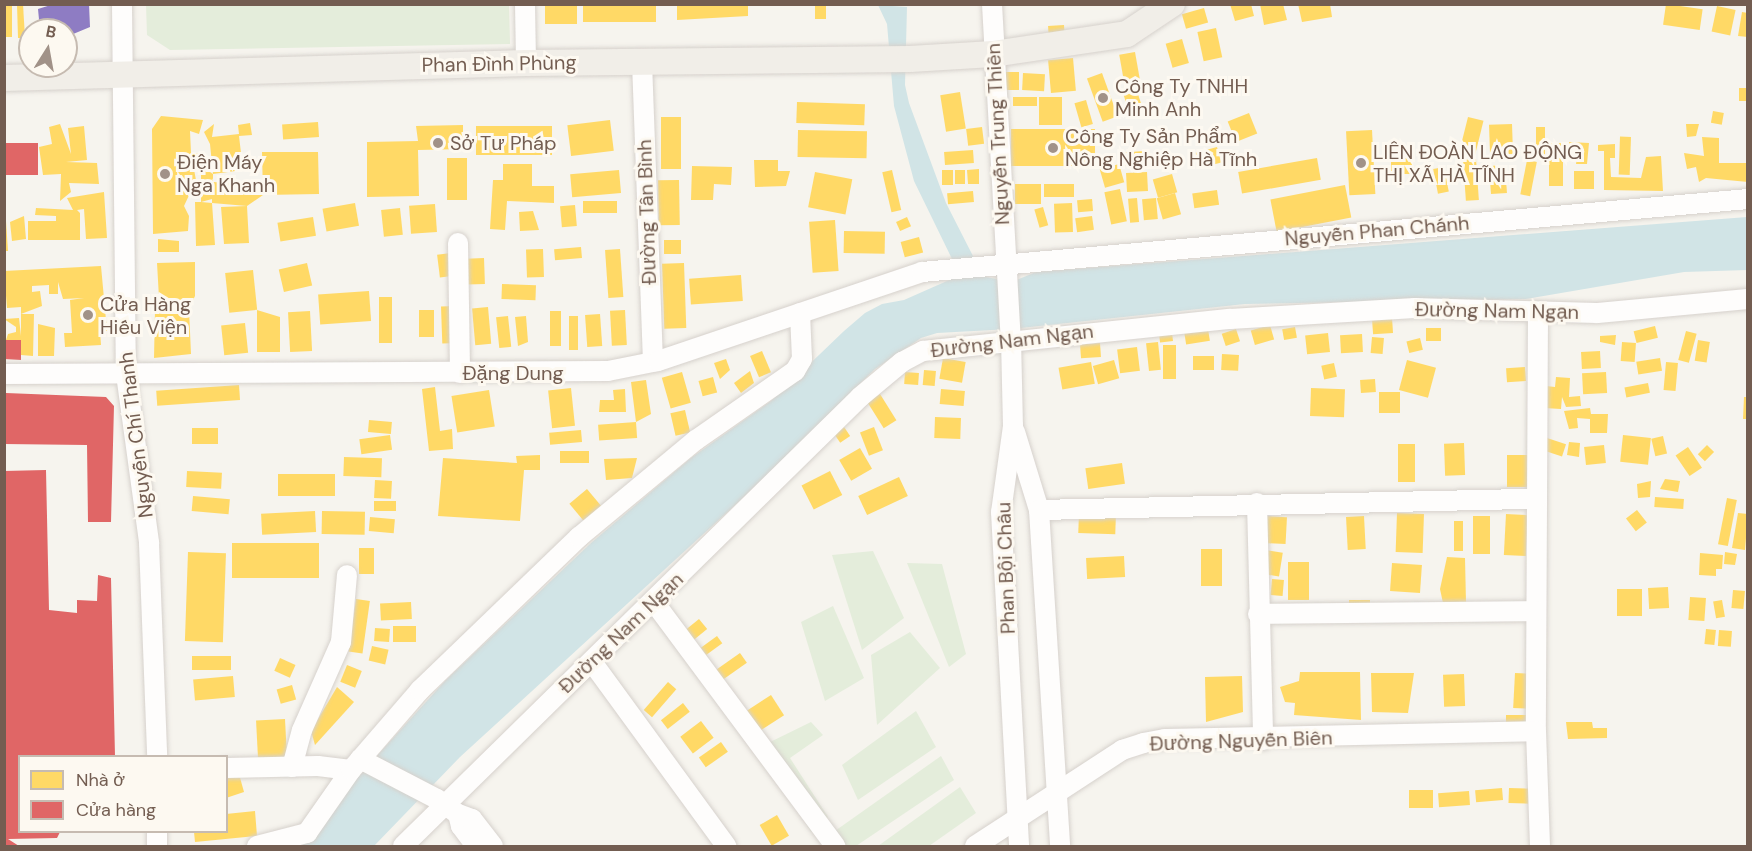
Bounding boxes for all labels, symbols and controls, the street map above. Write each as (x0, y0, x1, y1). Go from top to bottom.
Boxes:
north arrow (18, 18, 78, 78)
text: B (44, 21, 58, 43)
street label: Nguyễn Trung Thiên (981, 42, 1015, 226)
street label: Phan Đình Phùng (421, 51, 577, 77)
place label: Công Ty TNHH Minh Anh (1115, 74, 1248, 121)
marker: Công Ty TNHH Minh Anh (1096, 91, 1110, 105)
place label: Công Ty Sản Phẩm Nông Nghiệp Hà Tĩnh (1065, 124, 1257, 171)
place label: Sở Tư Pháp (450, 131, 556, 155)
marker: Sở Tư Pháp (431, 136, 445, 150)
street label: Đường Tân Bình (632, 139, 662, 285)
place label: LIÊN ĐOÀN LAO ĐỘNG THỊ XÃ HÀ TĨNH (1373, 140, 1582, 187)
marker: Công Ty Sản Phẩm Nông Nghiệp Hà Tĩnh (1046, 141, 1060, 155)
place label: Điện Máy Nga Khanh (177, 150, 275, 197)
marker: LIÊN ĐOÀN LAO ĐỘNG THỊ XÃ HÀ TĨNH (1354, 156, 1368, 170)
marker: Điện Máy Nga Khanh (158, 167, 172, 181)
street label: Nguyễn Phan Chánh (1284, 211, 1470, 251)
place label: Cửa Hàng Hiếu Viện (100, 292, 191, 339)
street label: Đường Nam Ngạn (1415, 298, 1579, 324)
marker: Cửa Hàng Hiếu Viện (81, 308, 95, 322)
street label: Đường Nam Ngạn (929, 319, 1095, 363)
street label: Nguyễn Chí Thanh (114, 351, 158, 519)
street label: Đặng Dung (462, 361, 564, 385)
street label: Phan Bội Châu (992, 501, 1020, 635)
street label: Đường Nam Ngạn (554, 567, 688, 699)
street label: Đường Nguyễn Biên (1149, 726, 1333, 756)
legend (18, 755, 228, 833)
text: Nhà ở (76, 768, 125, 792)
text: Cửa hàng (76, 798, 156, 822)

